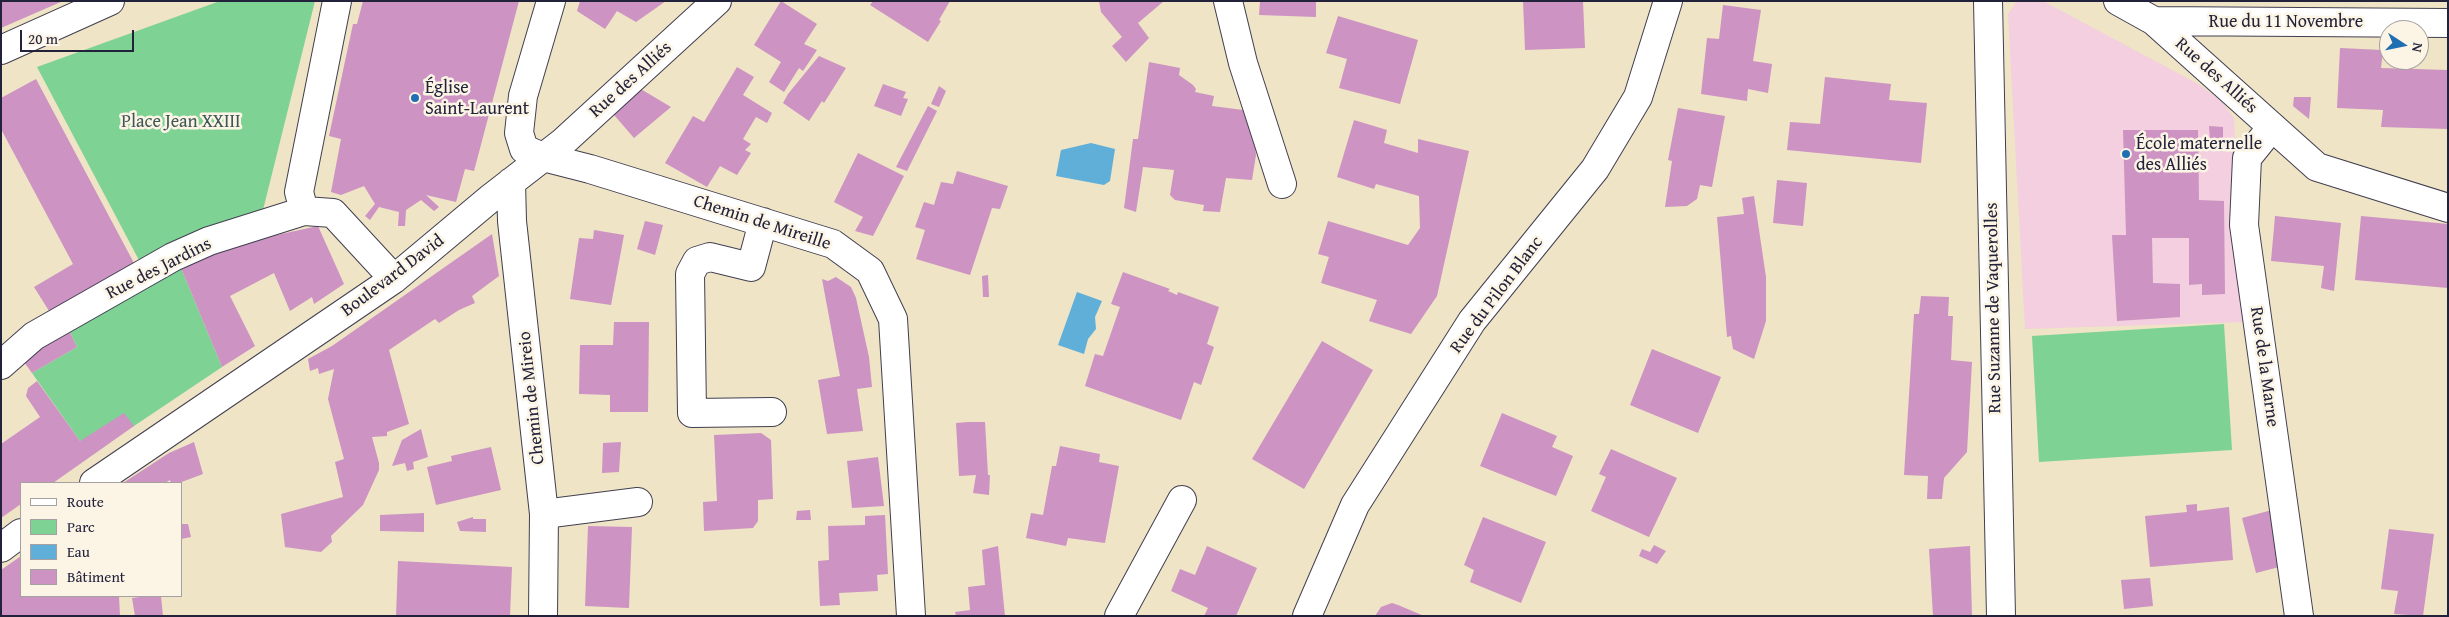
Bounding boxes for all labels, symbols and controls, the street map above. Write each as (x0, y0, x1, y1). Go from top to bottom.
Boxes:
street label: Rue du 11 Novembre (2209, 11, 2363, 33)
scale bar (22, 20, 136, 52)
north arrow (2379, 20, 2429, 70)
text: 20 m (28, 28, 58, 49)
street label: Rue des Alliés (2170, 33, 2262, 119)
street label: Rue des Alliés (585, 37, 677, 123)
text: N (2407, 41, 2428, 54)
place label: Église Saint-Laurent (425, 77, 529, 120)
marker: Église Saint-Laurent (409, 92, 421, 104)
park label: Place Jean XXIII (121, 111, 241, 133)
place label: École maternelle des Alliés (2136, 133, 2262, 176)
marker: École maternelle des Alliés (2120, 148, 2132, 160)
street label: Chemin de Mireille (691, 191, 833, 255)
street label: Rue Suzanne de Vaquerolles (1981, 202, 2007, 414)
street label: Boulevard David (337, 230, 449, 322)
street label: Rue du Pilon Blanc (1446, 232, 1548, 358)
street label: Rue des Jardins (103, 233, 215, 305)
street label: Rue de la Marne (2245, 305, 2283, 429)
street label: Chemin de Mireio (514, 330, 550, 466)
legend (20, 482, 182, 597)
text: Route (67, 491, 104, 512)
text: Parc (67, 516, 95, 537)
text: Eau (67, 541, 90, 562)
text: Bâtiment (67, 566, 125, 587)

